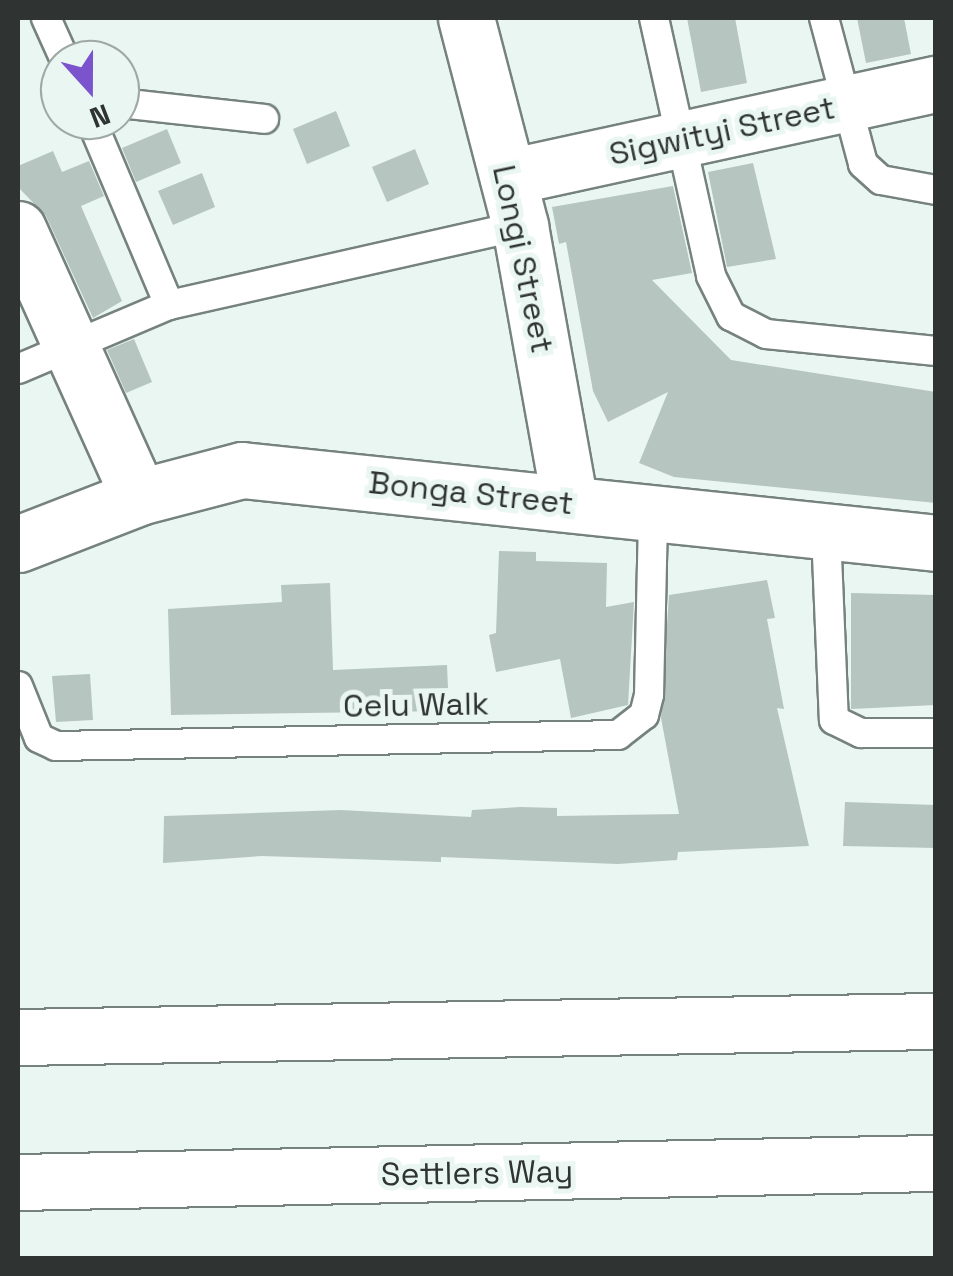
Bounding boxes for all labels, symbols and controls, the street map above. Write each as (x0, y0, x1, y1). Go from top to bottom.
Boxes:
north arrow (40, 40, 140, 140)
street label: Sigwityi Street (606, 88, 838, 174)
text: N (85, 96, 115, 136)
street label: Longi Street (484, 162, 562, 356)
street label: Bonga Street (367, 463, 575, 523)
street label: Celu Walk (343, 685, 489, 725)
street label: Settlers Way (380, 1152, 574, 1194)

